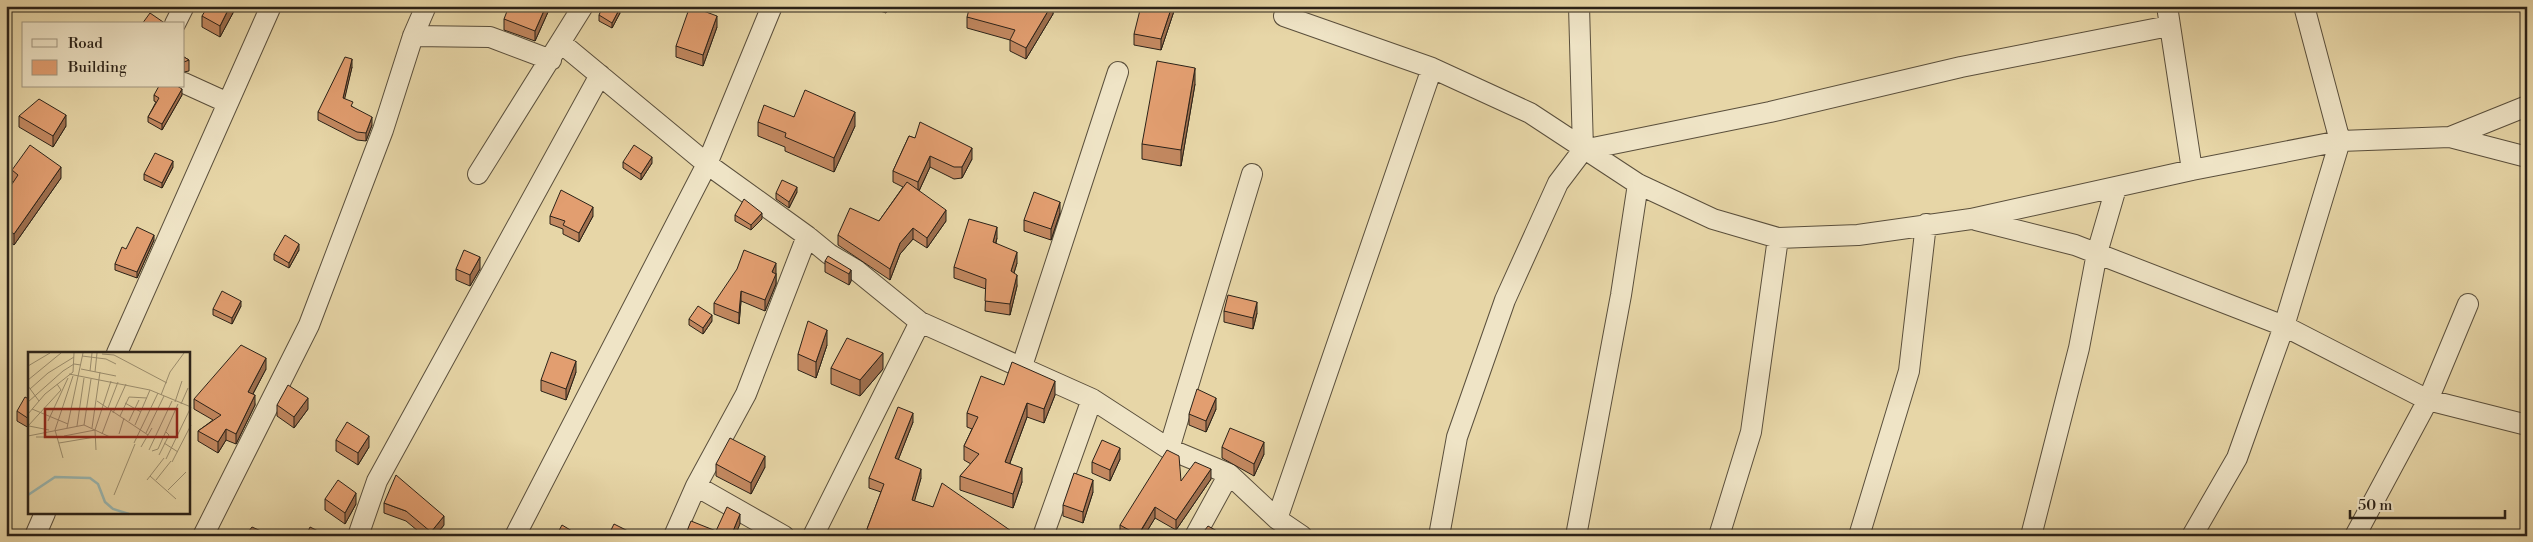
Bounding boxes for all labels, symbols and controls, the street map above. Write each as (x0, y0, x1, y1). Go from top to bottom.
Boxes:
legend (22, 22, 185, 88)
text: Road (68, 34, 103, 53)
text: Building (67, 58, 127, 77)
inset map (28, 352, 190, 514)
scale bar (2350, 487, 2506, 519)
text: 50 m (2358, 496, 2392, 515)

